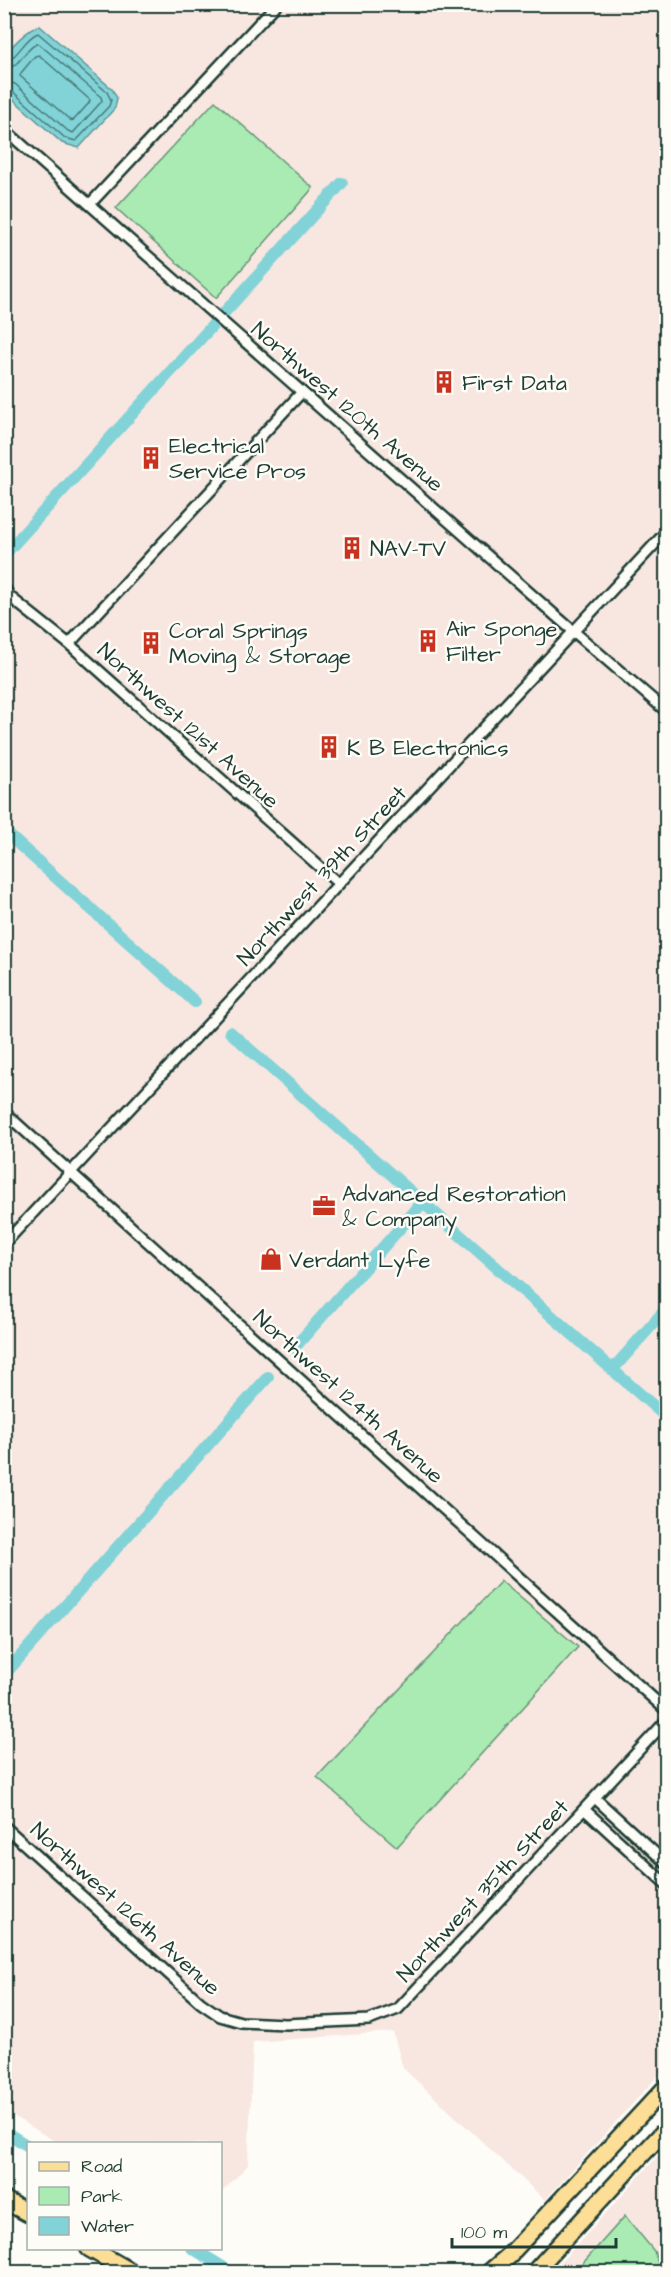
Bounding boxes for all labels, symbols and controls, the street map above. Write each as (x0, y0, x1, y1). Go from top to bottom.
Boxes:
street label: Northwest 120th Avenue (244, 315, 450, 500)
place label: First Data (462, 368, 567, 399)
building icon: First Data (431, 369, 457, 395)
place label: Electrical Service Pros (169, 431, 306, 487)
building icon: Electrical Service Pros (138, 445, 164, 471)
place label: NAV-TV (370, 534, 446, 565)
building icon: NAV-TV (339, 535, 365, 561)
place label: Air Sponge Filter (446, 614, 557, 670)
place label: Coral Springs Moving & Storage (169, 616, 351, 673)
building icon: Air Sponge Filter (415, 628, 441, 654)
building icon: Coral Springs Moving & Storage (138, 630, 164, 656)
street label: Northwest 121st Avenue (90, 636, 286, 816)
place label: K B Electronics (347, 733, 509, 764)
building icon: K B Electronics (316, 734, 342, 760)
street label: Northwest 39th Street (230, 779, 414, 973)
place label: Advanced Restoration & Company (342, 1179, 566, 1236)
office icon: Advanced Restoration & Company (311, 1193, 337, 1219)
place label: Verdant Lyfe (289, 1245, 430, 1277)
shop icon: Verdant Lyfe (258, 1246, 284, 1272)
street label: Northwest 124th Avenue (246, 1303, 450, 1491)
street label: Northwest 35th Street (390, 1793, 576, 1989)
street label: Northwest 126th Avenue (23, 1815, 227, 2003)
legend (27, 2142, 222, 2250)
text: Road (81, 2154, 122, 2179)
text: Park (81, 2184, 123, 2209)
scale bar (452, 2211, 616, 2249)
text: Water (81, 2214, 134, 2239)
text: 100 m (461, 2220, 507, 2245)

